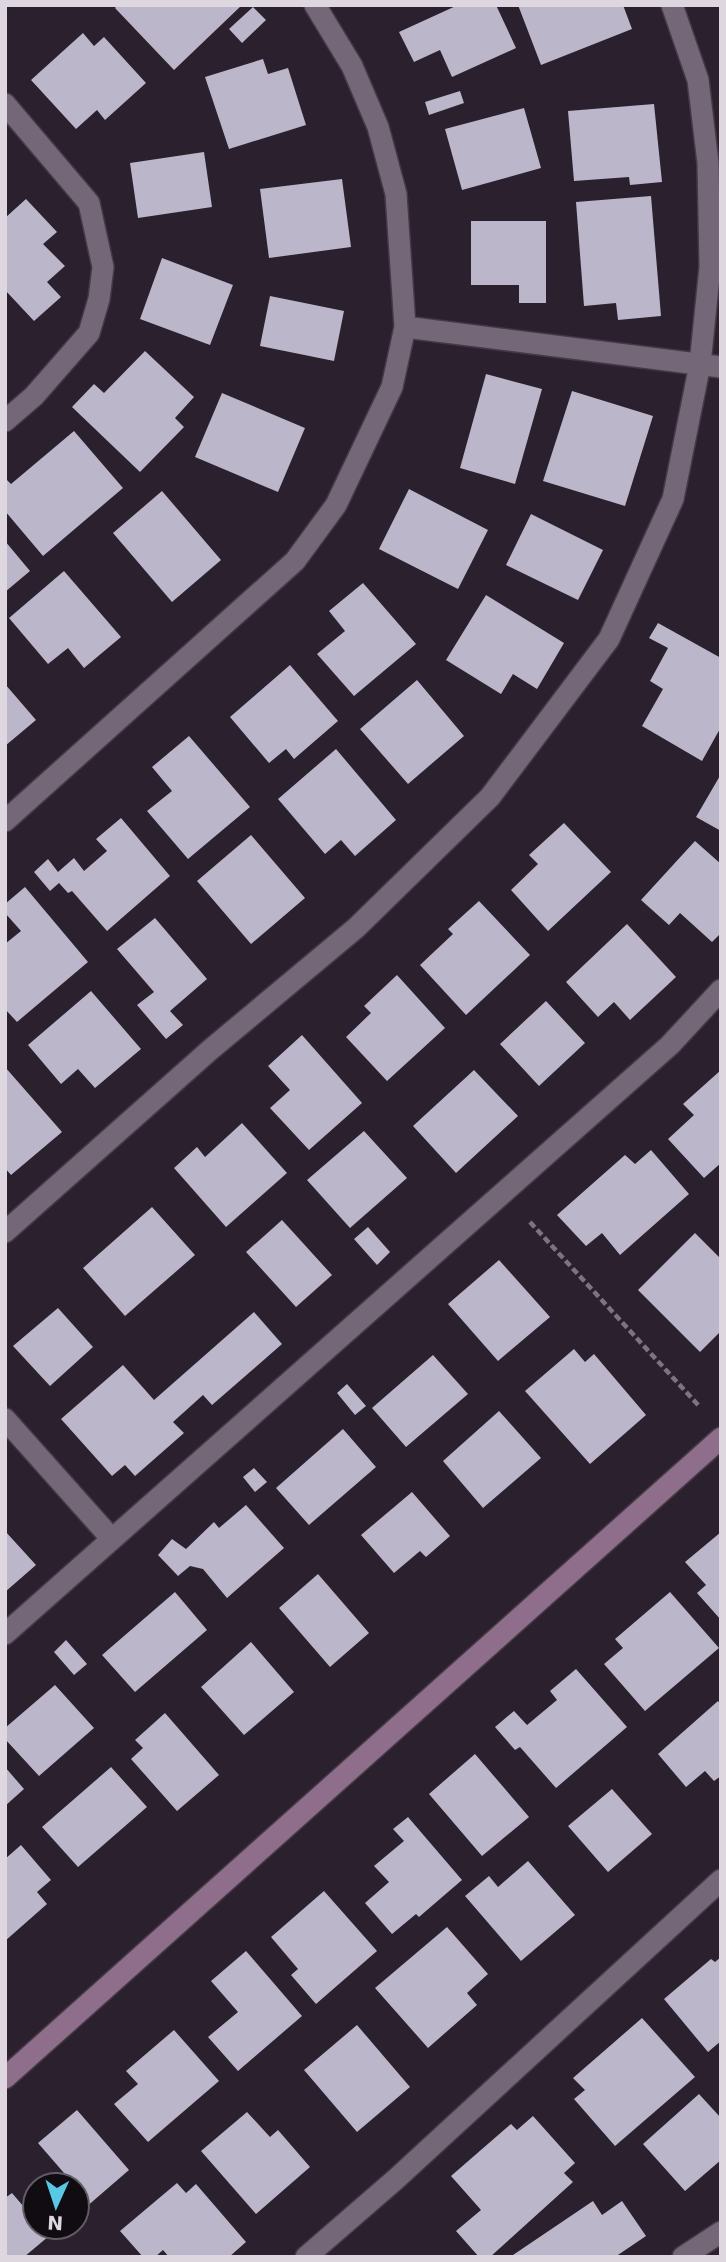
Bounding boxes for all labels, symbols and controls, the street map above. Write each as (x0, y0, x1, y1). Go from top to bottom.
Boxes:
north arrow (21, 2171, 91, 2241)
text: N (47, 2212, 64, 2234)

